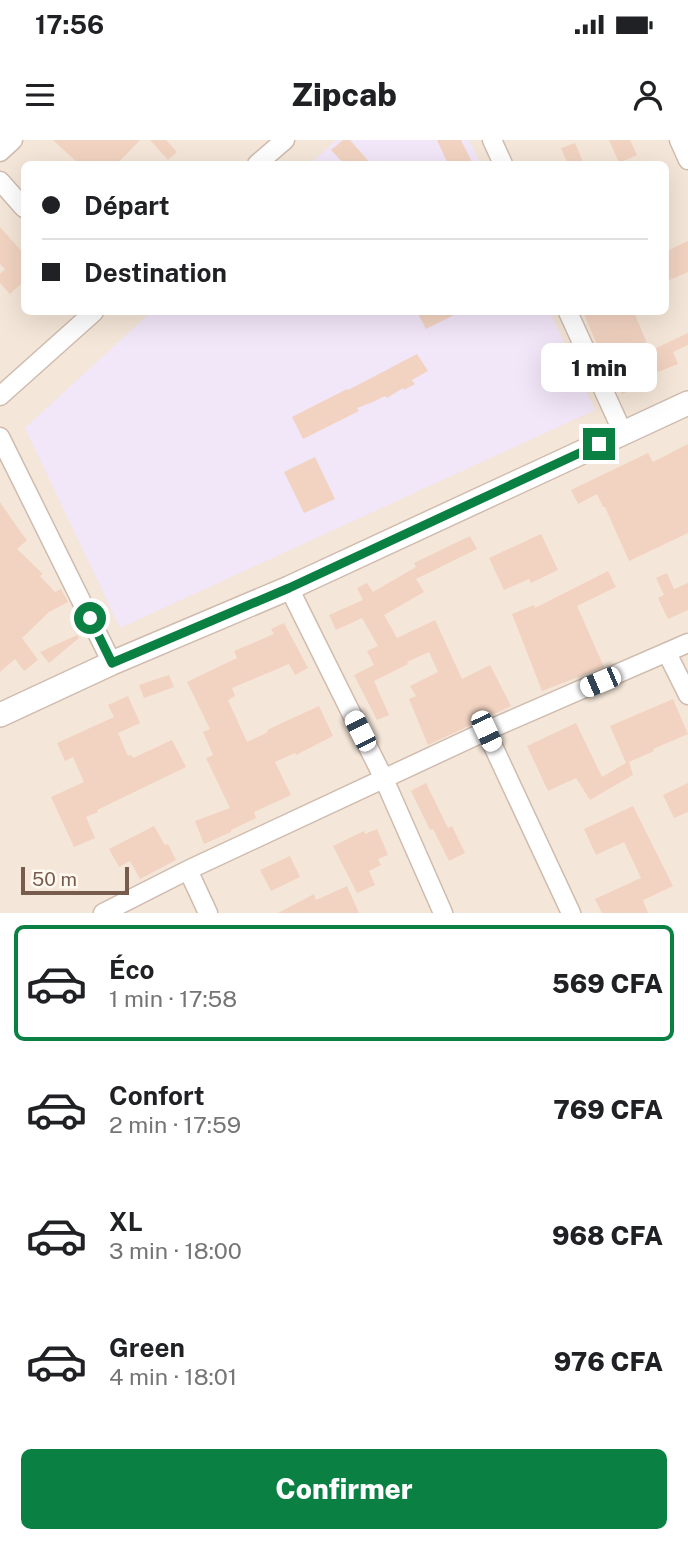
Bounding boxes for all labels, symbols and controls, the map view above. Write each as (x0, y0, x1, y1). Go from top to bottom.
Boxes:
text: 17:56 (35, 9, 104, 40)
icon: menu (21, 76, 59, 114)
text: Zipcab (291, 76, 397, 113)
icon: person (629, 76, 667, 114)
text: Départ (84, 190, 170, 221)
text: Destination (84, 257, 227, 288)
callout: 1 min (541, 342, 657, 392)
text: 1 min (571, 354, 627, 381)
route end (583, 428, 615, 460)
route start (74, 602, 106, 634)
car (577, 664, 624, 700)
car (342, 708, 379, 754)
car (468, 708, 505, 754)
scale bar (21, 864, 130, 896)
text: 50 m (32, 868, 77, 890)
icon: car (25, 952, 88, 1015)
text: Éco (109, 954, 155, 985)
text: 569 CFA (552, 968, 663, 999)
text: 1 min · 17:58 (109, 985, 237, 1012)
icon: car (25, 1078, 88, 1141)
text: Confort (109, 1080, 205, 1111)
text: 769 CFA (553, 1094, 663, 1125)
text: 2 min · 17:59 (109, 1111, 241, 1138)
icon: car (25, 1204, 88, 1267)
text: XL (109, 1206, 143, 1237)
text: 968 CFA (552, 1220, 663, 1251)
text: 3 min · 18:00 (109, 1237, 242, 1264)
icon: car (25, 1330, 88, 1393)
text: Green (109, 1332, 185, 1363)
text: 976 CFA (554, 1346, 663, 1377)
text: 4 min · 18:01 (109, 1363, 237, 1390)
button: Confirmer (21, 1449, 667, 1529)

